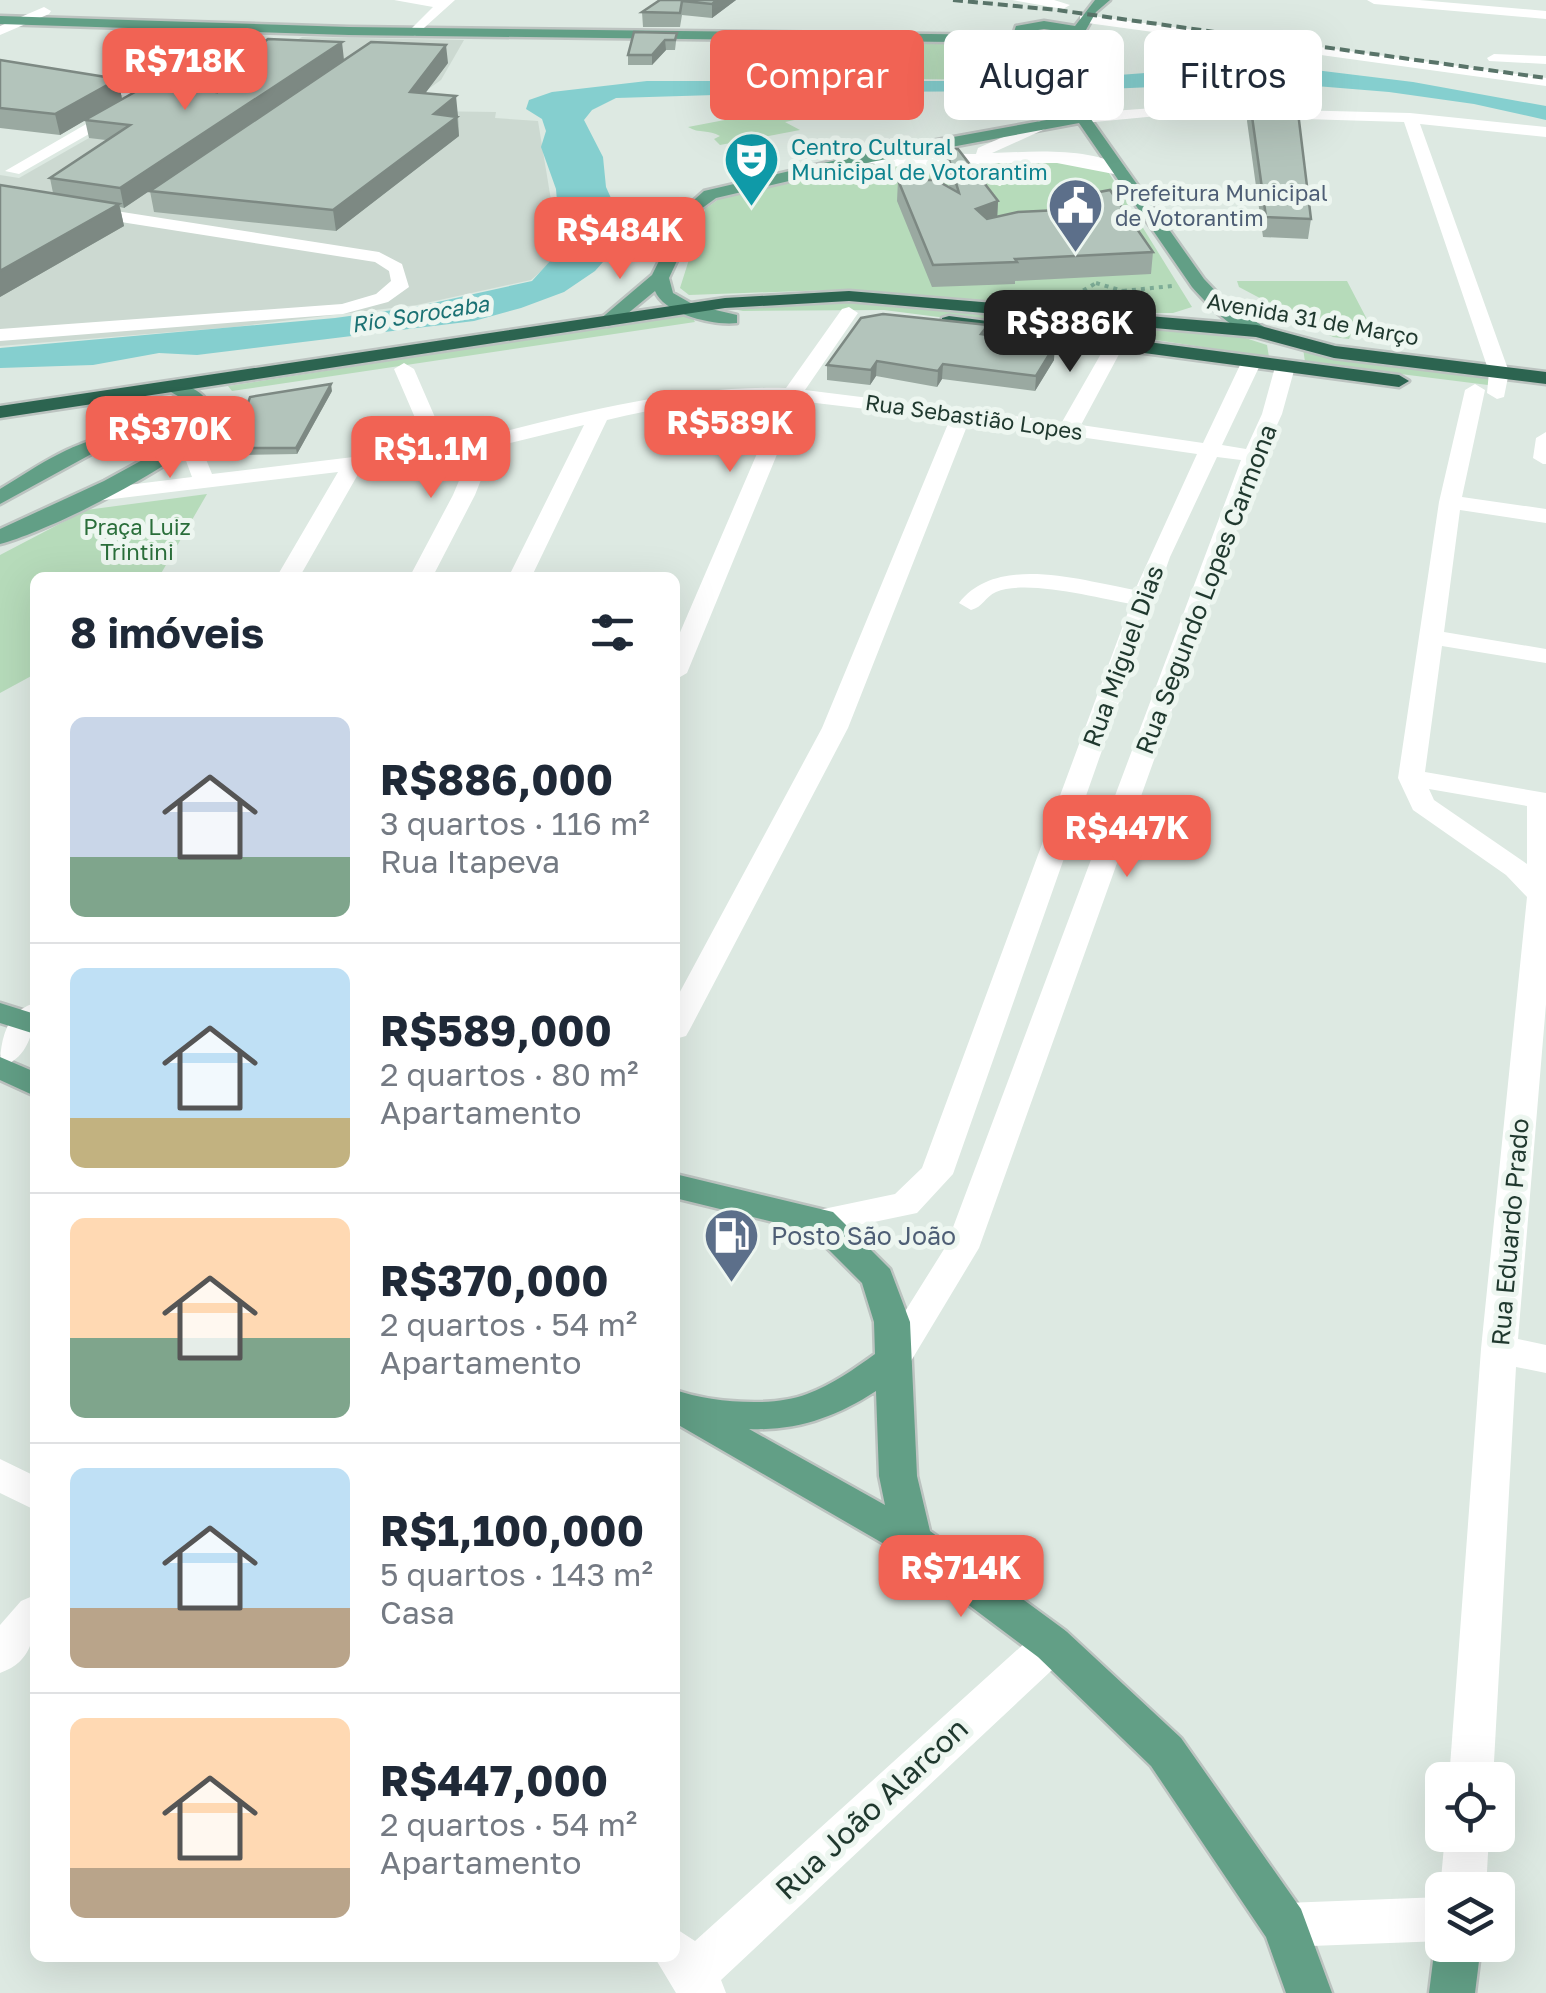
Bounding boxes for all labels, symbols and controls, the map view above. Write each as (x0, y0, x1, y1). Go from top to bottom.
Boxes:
pin: R$718K (104, 28, 266, 113)
chip: Comprar (710, 30, 924, 120)
chip: Alugar (944, 30, 1124, 120)
chip: Filtros (1144, 30, 1322, 120)
text: R$718K (124, 41, 246, 79)
theatre icon: Centro Cultural Municipal de Votorantim (722, 130, 782, 209)
place label: Centro Cultural Municipal de Votorantim (791, 133, 1048, 185)
public building icon: Prefeitura Municipal de Votorantim (1046, 176, 1106, 255)
place label: Prefeitura Municipal de Votorantim (1115, 179, 1328, 231)
pin: R$484K (539, 197, 701, 282)
text: R$484K (556, 210, 684, 248)
street label: Avenida 31 de Março (1205, 287, 1421, 350)
water label: Rio Sorocaba (349, 289, 492, 338)
pin: R$886K (989, 290, 1151, 375)
text: R$886K (1006, 303, 1134, 341)
street label: Rua Sebastião Lopes (863, 388, 1085, 445)
pin: R$589K (649, 390, 811, 475)
pin: R$370K (89, 396, 251, 481)
text: R$589K (666, 403, 794, 441)
text: R$370K (108, 409, 232, 447)
pin: R$1.1M (350, 416, 512, 501)
street label: Rua Segundo Lopes Carmona (1128, 419, 1283, 758)
text: R$1.1M (373, 429, 489, 467)
park label: Praça Luiz Trintini (83, 513, 191, 565)
street label: Rua Miguel Dias (1075, 561, 1170, 751)
icon: filters (585, 605, 640, 660)
text: 8 imóveis (70, 607, 264, 657)
text: R$886,000 (380, 754, 613, 804)
icon: home (150, 757, 270, 877)
pin: R$447K (1046, 795, 1208, 880)
text: 3 quartos · 116 m² (380, 804, 650, 842)
text: R$447K (1065, 808, 1189, 846)
text: Rua Itapeva (380, 842, 560, 880)
text: R$589,000 (380, 1005, 612, 1055)
icon: home (150, 1008, 270, 1128)
text: 2 quartos · 80 m² (380, 1055, 639, 1093)
text: Apartamento (380, 1093, 581, 1131)
street label: Rua Eduardo Prado (1484, 1117, 1535, 1347)
fuel station icon: Posto São João (702, 1206, 762, 1285)
place label: Posto São João (771, 1220, 956, 1251)
text: R$370,000 (380, 1255, 608, 1305)
icon: home (150, 1258, 270, 1378)
text: 2 quartos · 54 m² (380, 1305, 637, 1343)
text: Apartamento (380, 1343, 581, 1381)
text: R$1,100,000 (380, 1505, 644, 1555)
icon: home (150, 1508, 270, 1628)
pin: R$714K (880, 1535, 1042, 1620)
text: R$714K (901, 1548, 1021, 1586)
text: 5 quartos · 143 m² (380, 1555, 653, 1593)
text: Casa (380, 1593, 455, 1631)
street label: Rua João Alarcon (768, 1710, 975, 1907)
text: R$447,000 (380, 1755, 608, 1805)
icon: home (150, 1758, 270, 1878)
map controls (1425, 1762, 1515, 1962)
button: locate (1425, 1762, 1515, 1852)
text: 2 quartos · 54 m² (380, 1805, 637, 1843)
text: Apartamento (380, 1843, 581, 1881)
button: layers (1425, 1872, 1515, 1962)

